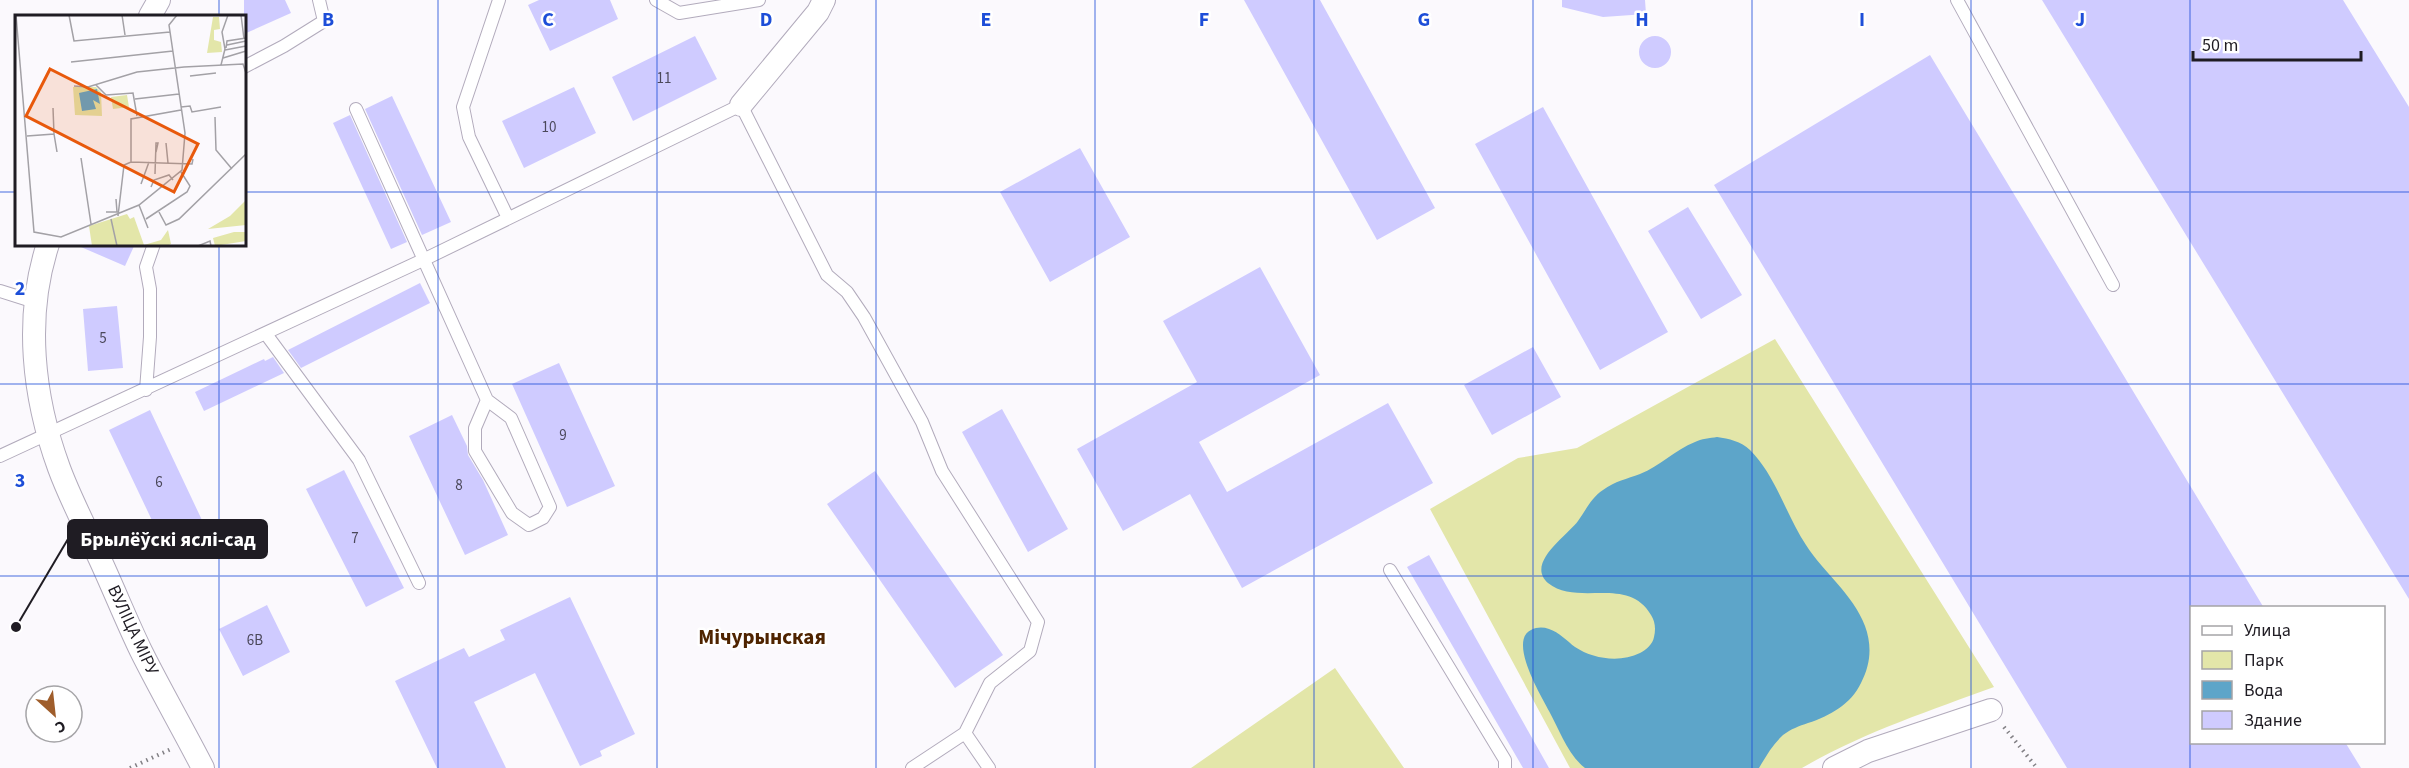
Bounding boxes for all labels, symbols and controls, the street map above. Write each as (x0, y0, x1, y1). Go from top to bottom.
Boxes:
text: B (322, 6, 334, 34)
text: C (542, 6, 554, 34)
text: D (760, 6, 772, 34)
text: E (981, 6, 991, 34)
text: F (1199, 6, 1209, 34)
text: G (1418, 6, 1430, 34)
text: H (1635, 6, 1649, 34)
text: I (1859, 6, 1865, 34)
text: J (2075, 6, 2085, 34)
inset map (15, 15, 246, 246)
scale bar (2193, 24, 2361, 62)
text: 50 m (2202, 33, 2238, 58)
house number: 11 (657, 68, 671, 89)
house number: 10 (542, 117, 556, 138)
text: 2 (15, 275, 25, 303)
house number: 5 (99, 328, 107, 349)
house number: 9 (559, 425, 567, 446)
text: 3 (15, 467, 25, 495)
house number: 6 (155, 472, 163, 493)
house number: 8 (455, 475, 463, 496)
callout: Брылёўскі яслі-сад (68, 520, 267, 558)
text: Брылёўскі яслі-сад (80, 526, 256, 554)
house number: 7 (351, 528, 359, 549)
street label: ВУЛІЦА МІРУ (101, 581, 165, 680)
legend (2190, 606, 2385, 744)
text: Улица (2244, 618, 2291, 643)
district label: Мічурынская (698, 622, 826, 652)
house number: 6В (247, 630, 263, 651)
text: Парк (2244, 648, 2284, 673)
text: Вода (2244, 678, 2283, 703)
north arrow (24, 684, 84, 744)
text: Здание (2244, 708, 2302, 733)
text: С (51, 715, 69, 738)

